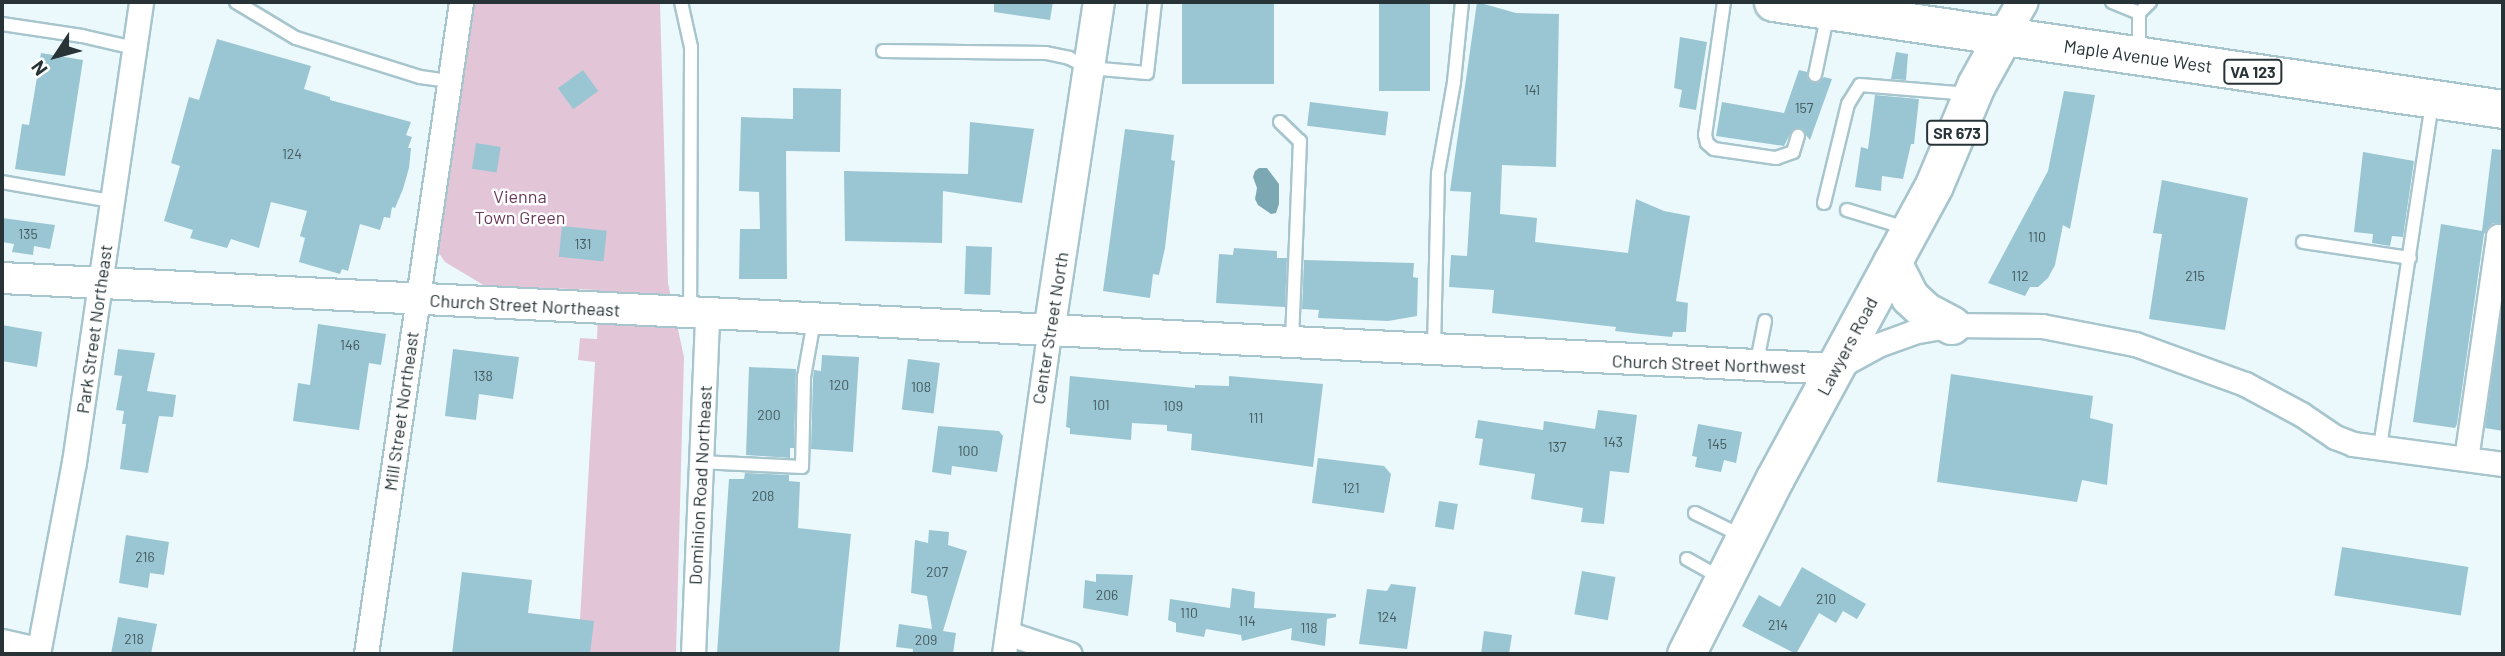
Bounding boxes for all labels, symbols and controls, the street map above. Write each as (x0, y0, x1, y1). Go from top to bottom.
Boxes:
north arrow (21, 21, 91, 91)
street label: Maple Avenue West (2062, 35, 2214, 77)
text: N (26, 57, 52, 81)
road number: VA 123 (2223, 60, 2283, 85)
house number: 141 (1524, 82, 1540, 98)
house number: 157 (1795, 100, 1813, 116)
road number: SR 673 (1926, 120, 1988, 146)
house number: 124 (282, 146, 302, 162)
park label: Vienna Town Green (474, 186, 566, 228)
house number: 135 (18, 226, 38, 242)
house number: 110 (2028, 229, 2046, 245)
house number: 131 (575, 236, 591, 252)
street label: Park Street Northeast (71, 243, 117, 415)
street label: Center Street North (1027, 250, 1073, 406)
house number: 112 (2011, 268, 2029, 284)
house number: 215 (2185, 268, 2205, 284)
street label: Church Street Northeast (429, 289, 621, 321)
street label: Lawyers Road (1812, 293, 1882, 399)
street label: Mill Street Northeast (379, 330, 423, 492)
house number: 146 (340, 337, 360, 353)
street label: Church Street Northwest (1612, 350, 1806, 378)
house number: 138 (473, 368, 493, 384)
house number: 120 (829, 377, 849, 393)
house number: 108 (911, 379, 931, 395)
street label: Dominion Road Northeast (684, 385, 716, 585)
house number: 101 (1092, 397, 1110, 413)
house number: 109 (1163, 398, 1183, 414)
house number: 200 (757, 407, 781, 423)
house number: 111 (1249, 410, 1263, 426)
house number: 143 (1603, 434, 1623, 450)
house number: 145 (1707, 436, 1727, 452)
house number: 137 (1548, 439, 1566, 455)
house number: 100 (958, 443, 978, 459)
house number: 121 (1342, 480, 1360, 496)
house number: 208 (752, 488, 774, 504)
house number: 216 (135, 549, 155, 565)
house number: 207 (926, 564, 948, 580)
house number: 206 (1096, 587, 1118, 603)
house number: 210 (1816, 591, 1836, 607)
house number: 110 (1180, 605, 1198, 621)
house number: 124 (1377, 609, 1397, 625)
house number: 114 (1238, 613, 1256, 629)
house number: 214 (1768, 617, 1788, 633)
house number: 118 (1300, 620, 1318, 636)
house number: 218 (124, 631, 144, 647)
house number: 209 (915, 632, 937, 648)

